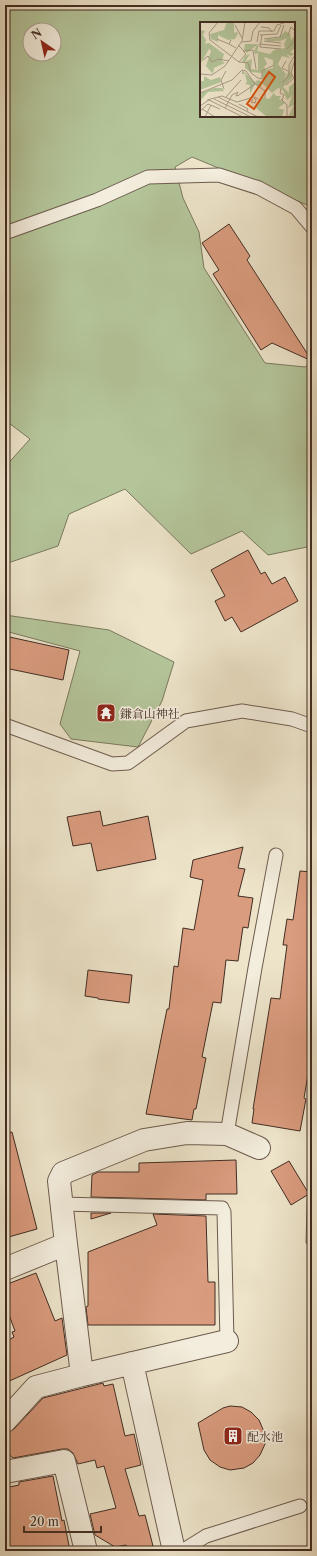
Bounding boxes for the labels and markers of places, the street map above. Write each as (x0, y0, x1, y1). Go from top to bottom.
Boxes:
temple icon: 鎌倉山神社 (95, 702, 117, 724)
place label: 鎌倉山神社 (120, 706, 180, 721)
building icon: 配水池 (222, 1425, 244, 1447)
place label: 配水池 (247, 1429, 283, 1444)

